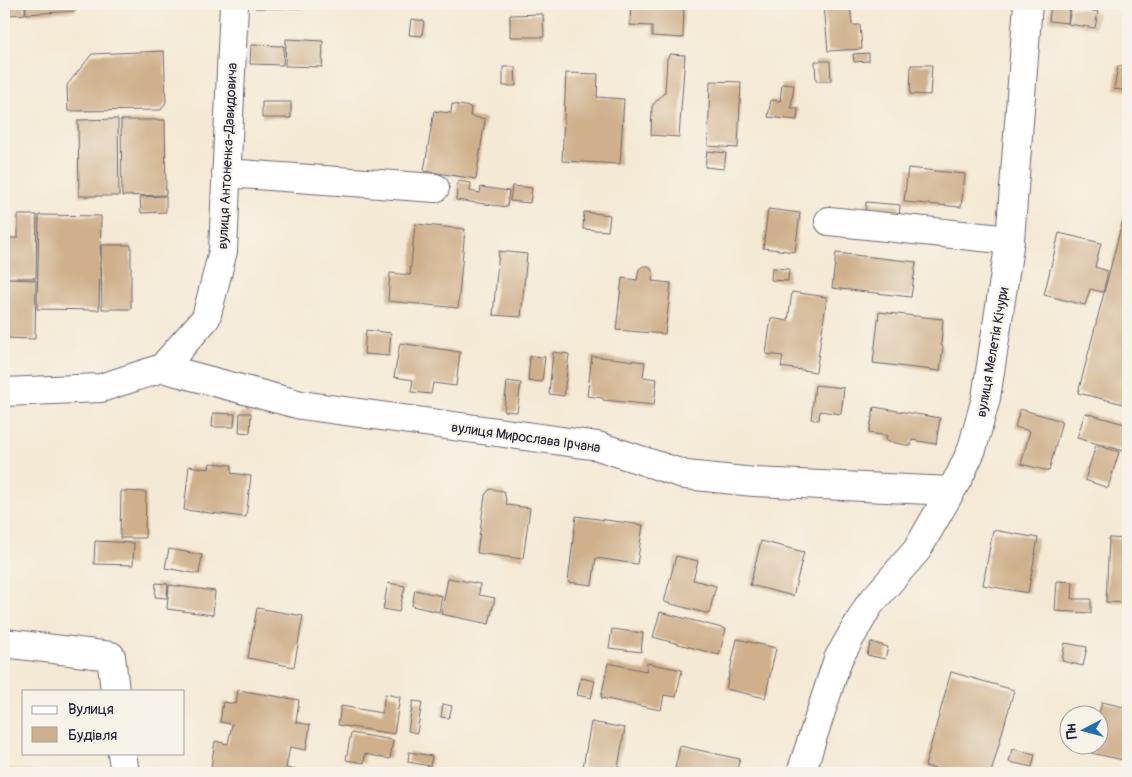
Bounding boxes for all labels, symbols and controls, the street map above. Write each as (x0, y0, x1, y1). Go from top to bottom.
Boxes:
street label: вулиця Антоненка-Давидовича (214, 62, 241, 250)
street label: вулиця Мелетія Кічури (973, 286, 1012, 418)
street label: вулиця Мирослава Ірчана (450, 419, 602, 456)
legend (22, 690, 185, 754)
text: Вулиця (68, 700, 114, 719)
north arrow (1060, 704, 1110, 754)
text: Пн (1062, 723, 1081, 740)
text: Будівля (68, 726, 117, 745)

